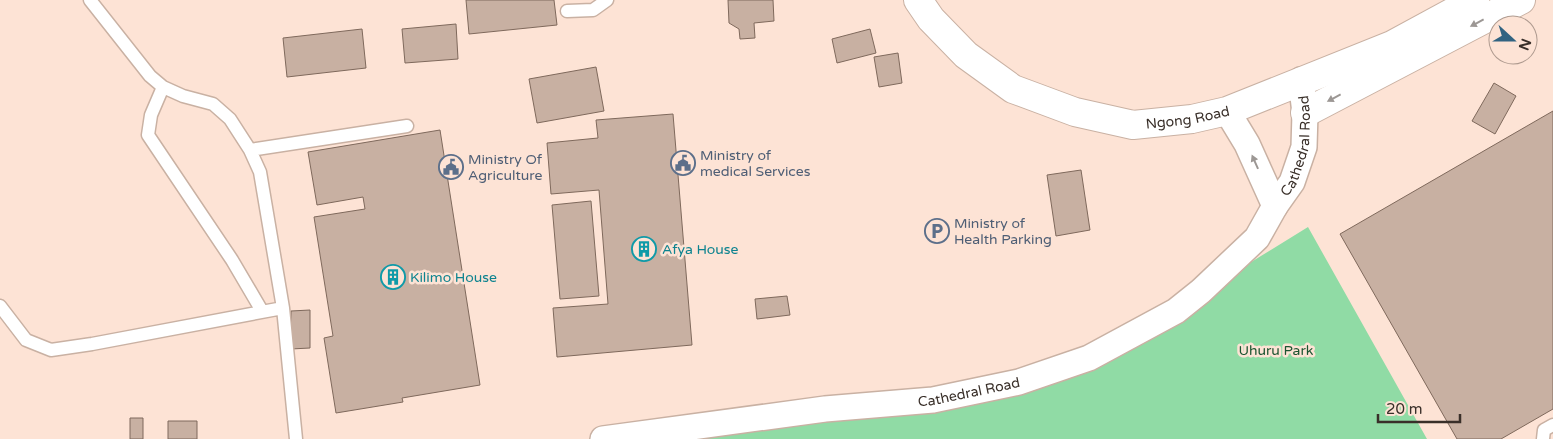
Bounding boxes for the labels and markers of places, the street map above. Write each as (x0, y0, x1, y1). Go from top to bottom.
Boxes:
place label: Ministry of medical Services (700, 147, 811, 180)
public building icon: Ministry of medical Services (670, 150, 696, 176)
place label: Ministry Of Agriculture (468, 151, 543, 184)
public building icon: Ministry Of Agriculture (438, 154, 464, 180)
place label: Ministry of Health Parking (954, 215, 1052, 248)
parking icon: Ministry of Health Parking (924, 218, 950, 244)
building icon: Afya House (631, 236, 657, 262)
place label: Afya House (662, 241, 739, 258)
building icon: Kilimo House (380, 264, 406, 290)
place label: Kilimo House (410, 269, 497, 286)

